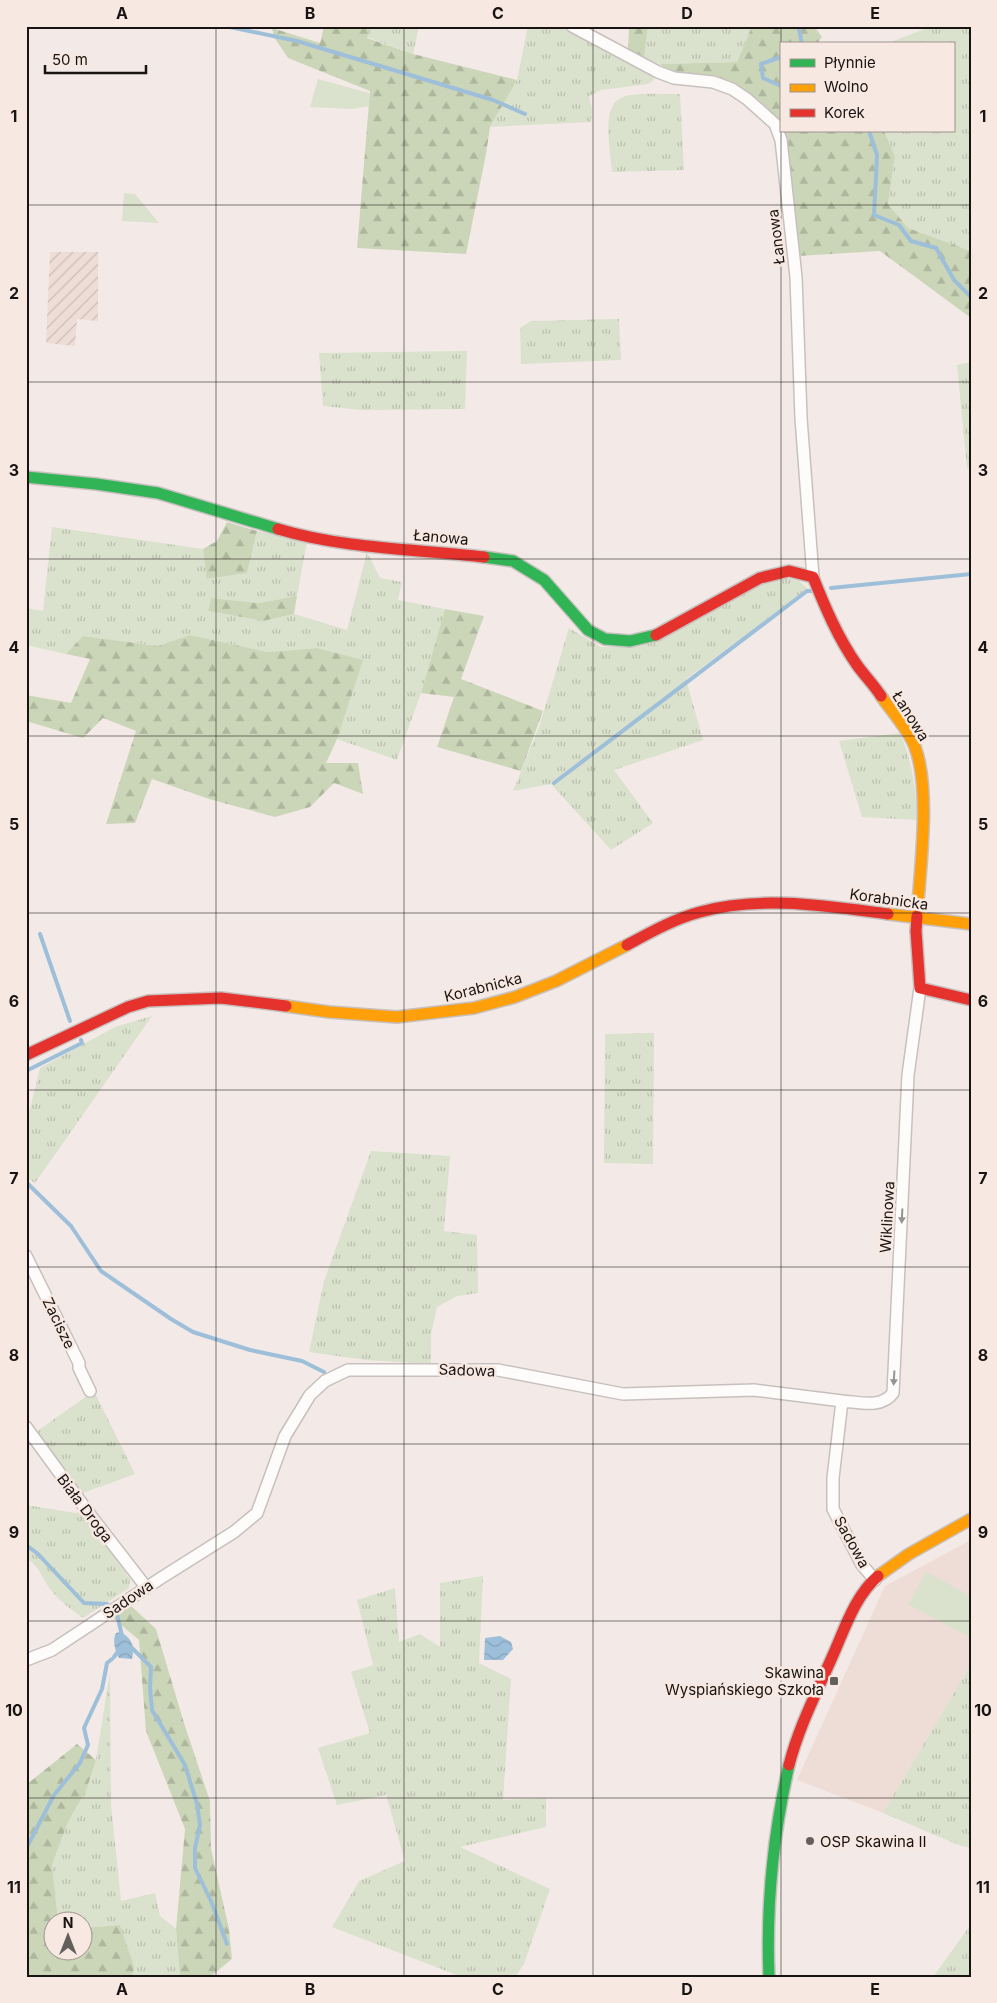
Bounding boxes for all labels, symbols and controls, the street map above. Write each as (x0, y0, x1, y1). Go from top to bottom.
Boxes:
text: A (116, 3, 128, 23)
text: B (305, 3, 315, 23)
text: C (492, 3, 504, 23)
text: D (681, 3, 693, 23)
text: E (870, 3, 880, 23)
scale bar (45, 42, 146, 74)
legend (780, 42, 954, 132)
text: 50 m (52, 50, 88, 69)
text: Płynnie (824, 53, 876, 72)
text: Wolno (824, 77, 869, 96)
text: Korek (824, 103, 866, 122)
text: 1 (11, 106, 17, 126)
text: 1 (980, 106, 986, 126)
street label: Łanowa (763, 208, 789, 266)
text: 2 (9, 283, 19, 303)
text: 2 (978, 283, 988, 303)
text: 3 (9, 460, 19, 480)
text: 3 (978, 460, 988, 480)
street label: Łanowa (412, 525, 470, 549)
text: 4 (9, 637, 20, 657)
text: 4 (978, 637, 989, 657)
street label: Łanowa (888, 687, 934, 745)
text: 5 (9, 814, 19, 834)
text: 5 (978, 814, 988, 834)
street label: Korabnicka (848, 884, 930, 914)
street label: Korabnicka (442, 968, 524, 1006)
text: 6 (9, 991, 19, 1011)
text: 6 (978, 991, 988, 1011)
text: 7 (9, 1168, 19, 1188)
text: 7 (978, 1168, 988, 1188)
street label: Wiklinowa (876, 1180, 898, 1254)
one-way arrow (897, 1208, 905, 1224)
street label: Zacisze (38, 1294, 80, 1352)
text: 8 (9, 1345, 19, 1365)
text: 8 (978, 1345, 988, 1365)
street label: Sadowa (438, 1360, 496, 1380)
one-way arrow (889, 1370, 897, 1386)
street label: Biała Droga (53, 1470, 117, 1546)
street label: Sadowa (830, 1513, 874, 1571)
text: 9 (9, 1522, 19, 1542)
text: 9 (978, 1522, 988, 1542)
street label: Sadowa (99, 1575, 157, 1623)
place label: Skawina Wyspiańskiego Szkoła (665, 1663, 824, 1699)
marker: Skawina Wyspiańskiego Szkoła (828, 1675, 840, 1687)
text: 10 (5, 1700, 23, 1720)
text: 10 (974, 1700, 992, 1720)
place label: OSP Skawina II (820, 1832, 927, 1851)
marker: OSP Skawina II (804, 1835, 816, 1847)
text: 11 (7, 1877, 21, 1897)
text: 11 (976, 1877, 990, 1897)
north arrow (42, 1910, 92, 1960)
text: N (63, 1914, 73, 1931)
text: A (116, 1979, 128, 1999)
text: B (305, 1979, 315, 1999)
text: C (492, 1979, 504, 1999)
text: D (681, 1979, 693, 1999)
text: E (870, 1979, 880, 1999)

